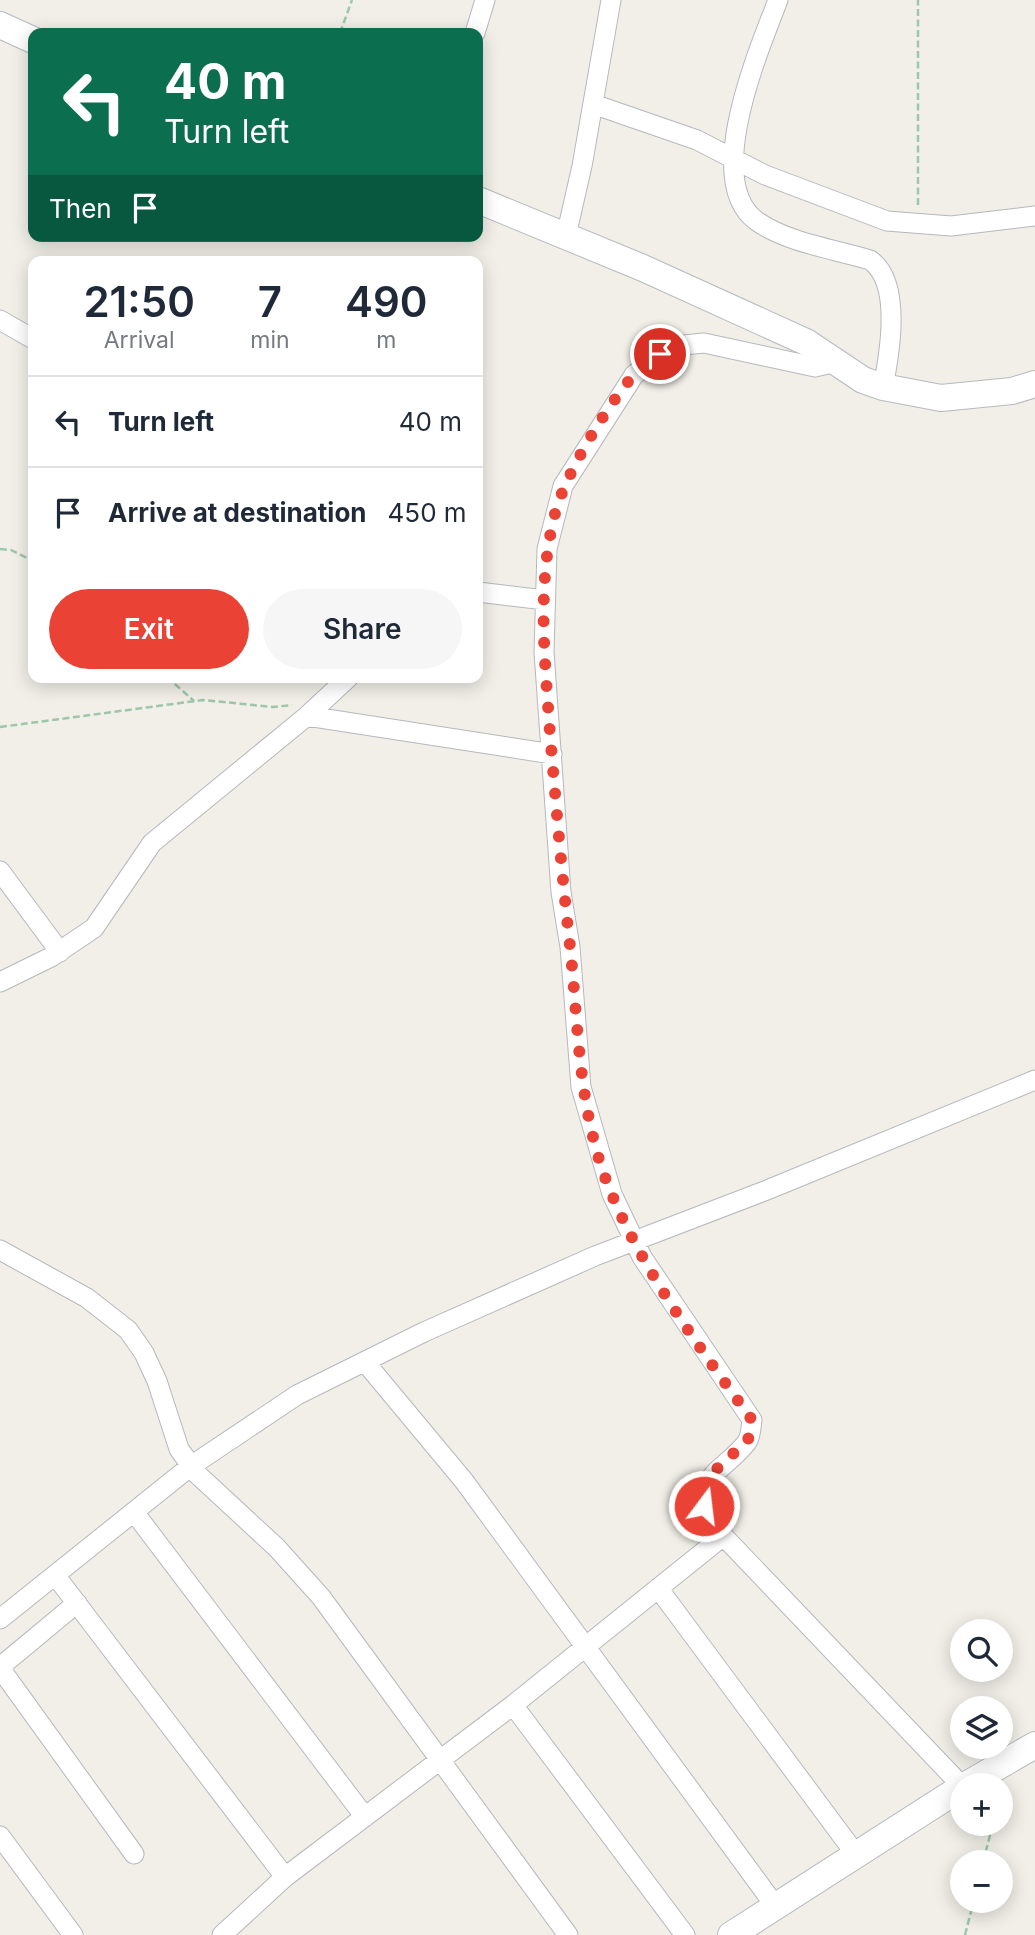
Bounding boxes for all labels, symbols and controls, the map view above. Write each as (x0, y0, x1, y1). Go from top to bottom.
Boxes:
text: 40 m (164, 52, 287, 111)
icon: left (49, 56, 140, 147)
text: Turn left (164, 112, 289, 151)
icon: arrive (126, 189, 164, 227)
text: Then (49, 193, 112, 224)
text: 21:50 (83, 276, 195, 327)
text: 7 (258, 276, 282, 327)
text: 490 (345, 276, 428, 327)
pin (630, 324, 690, 384)
text: Arrival (104, 326, 175, 354)
text: min (250, 326, 290, 354)
text: m (376, 326, 396, 354)
icon: arrive (641, 335, 679, 373)
icon: left (49, 403, 87, 441)
text: Turn left (108, 406, 214, 437)
text: 40 m (399, 406, 462, 437)
icon: arrive (49, 494, 87, 532)
text: Arrive at destination (108, 497, 367, 528)
text: 450 m (388, 497, 467, 528)
button: Exit (49, 589, 249, 669)
button: Share (263, 589, 462, 669)
position arrow (667, 1469, 741, 1543)
map controls (950, 1619, 1013, 1913)
button: search (950, 1619, 1013, 1682)
button: layers (950, 1696, 1013, 1759)
button: + (950, 1773, 1013, 1836)
button: − (950, 1850, 1013, 1913)

